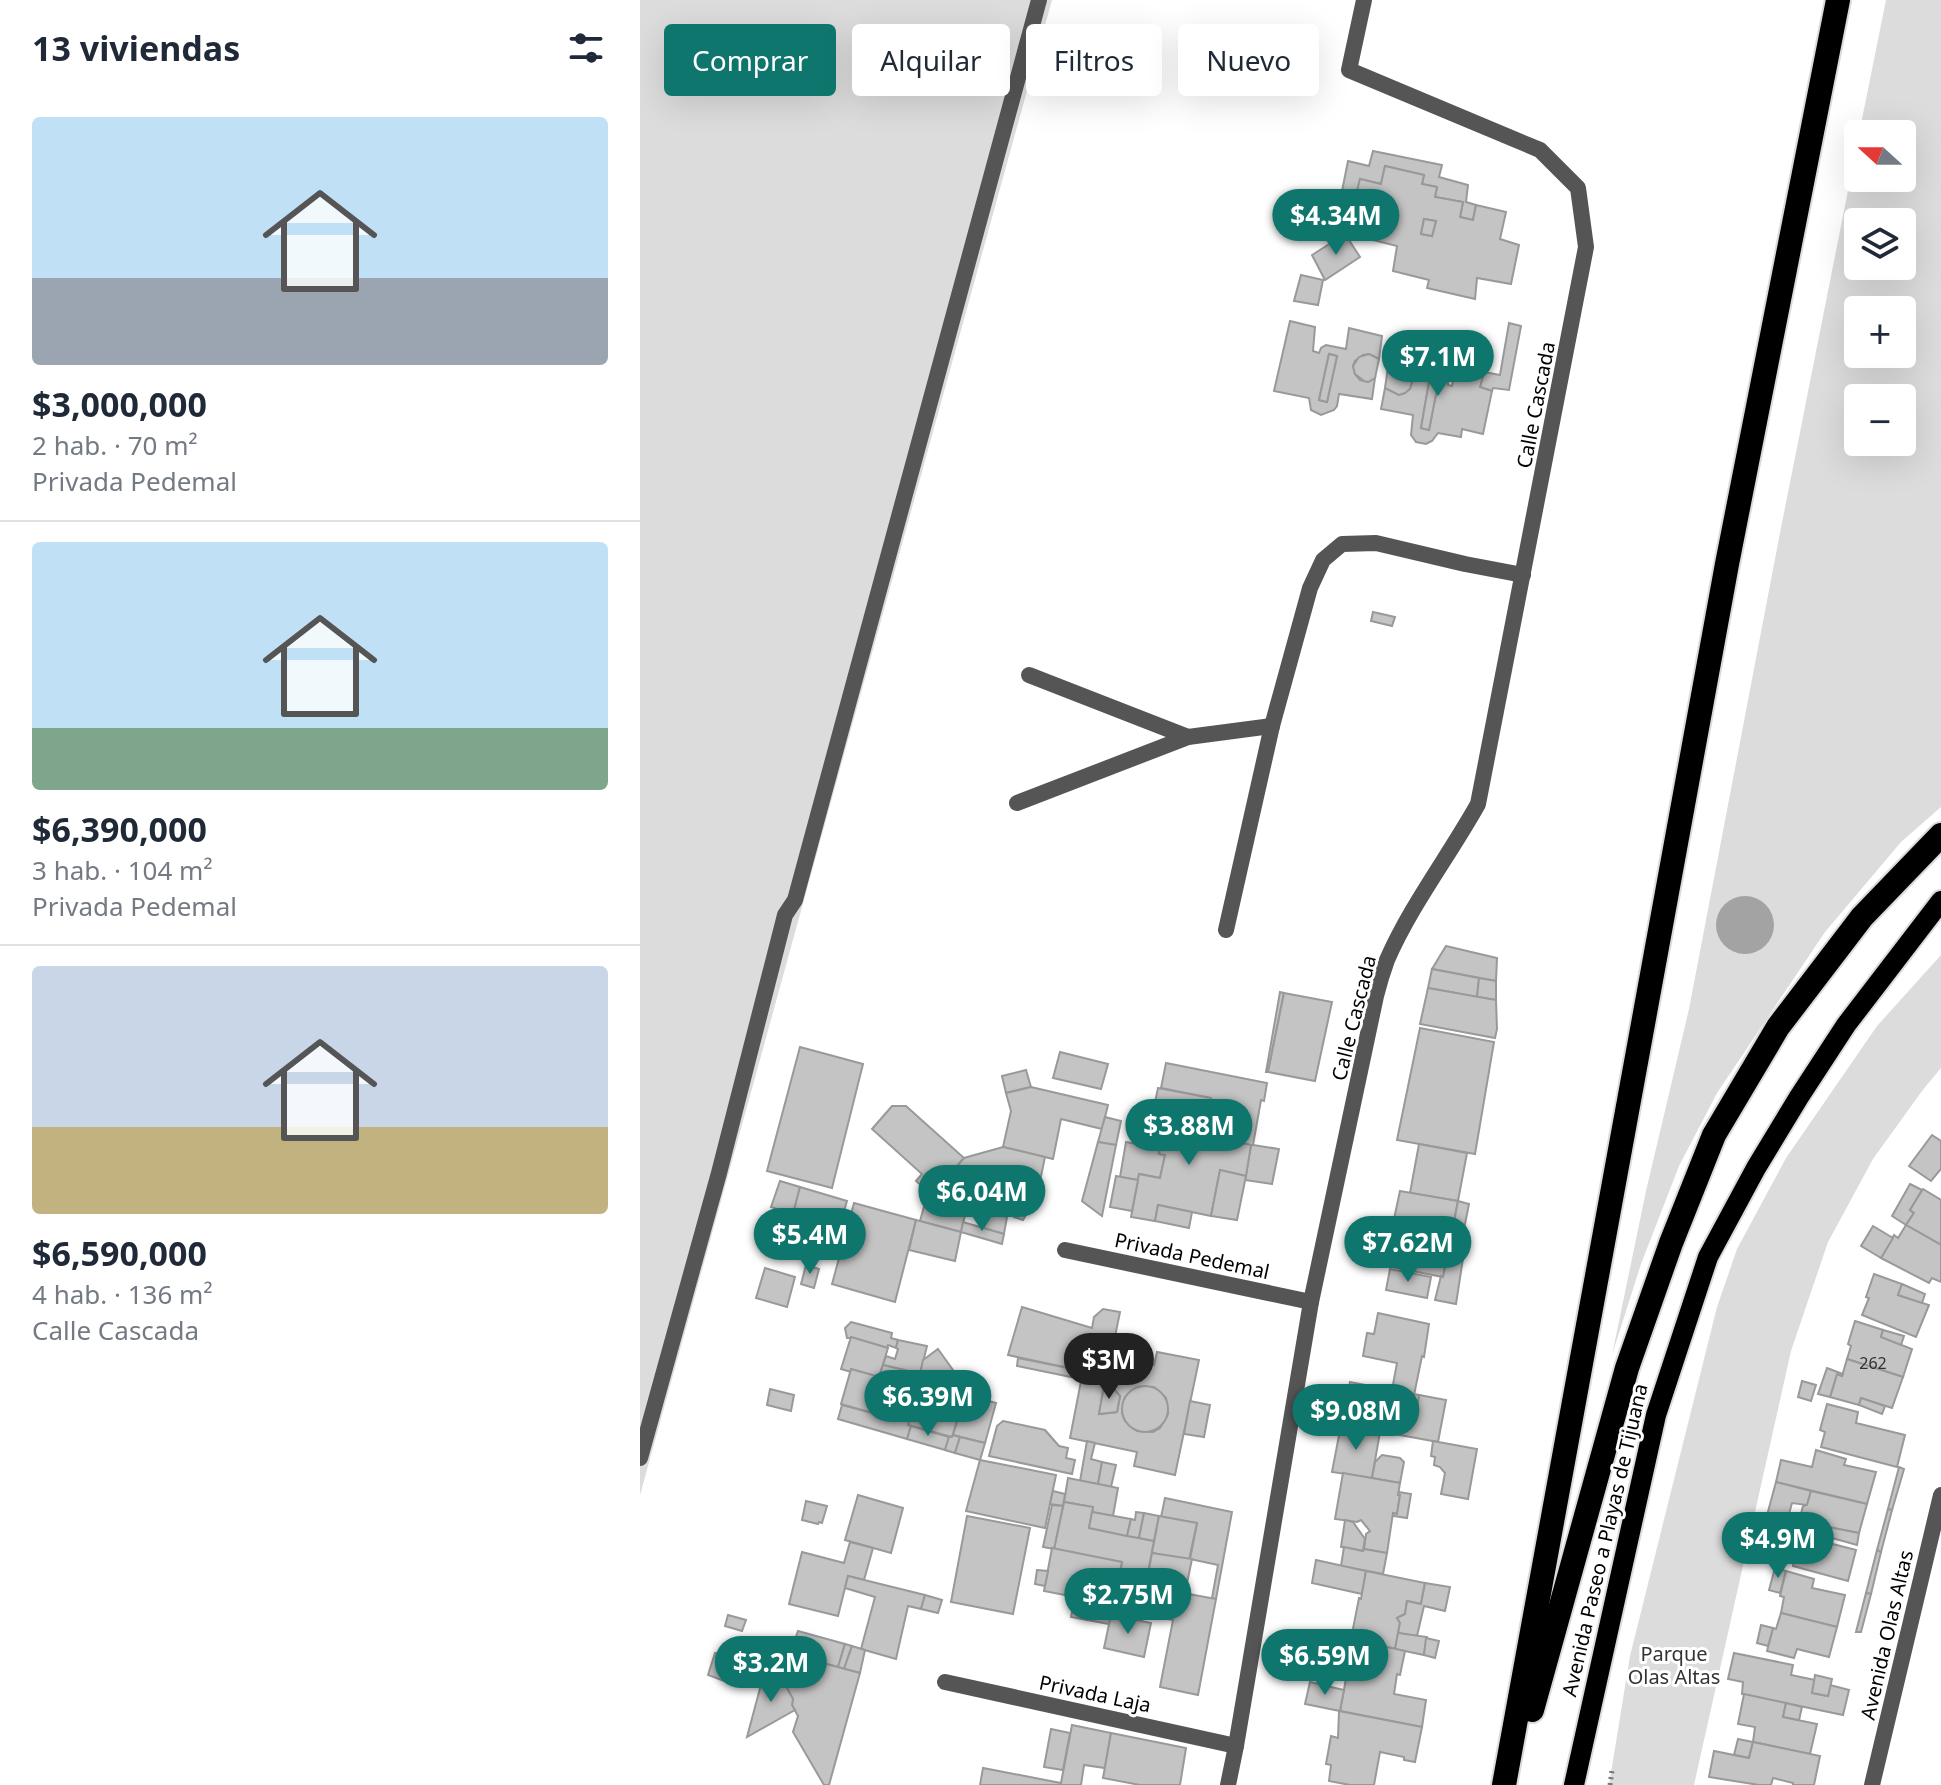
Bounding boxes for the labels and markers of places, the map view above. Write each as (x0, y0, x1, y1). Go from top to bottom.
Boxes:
pin: $4.34M (1271, 189, 1401, 257)
pin: $7.1M (1382, 330, 1494, 398)
pin: $3.88M (1124, 1099, 1254, 1167)
pin: $6.04M (917, 1165, 1047, 1233)
pin: $5.4M (754, 1208, 866, 1276)
pin: $7.62M (1343, 1216, 1473, 1284)
pin: $3M (1070, 1333, 1148, 1401)
pin: $6.39M (863, 1370, 993, 1438)
pin: $9.08M (1291, 1384, 1421, 1452)
pin: $4.9M (1722, 1512, 1834, 1580)
pin: $2.75M (1063, 1568, 1193, 1636)
pin: $6.59M (1260, 1629, 1390, 1697)
pin: $3.2M (715, 1636, 827, 1704)

